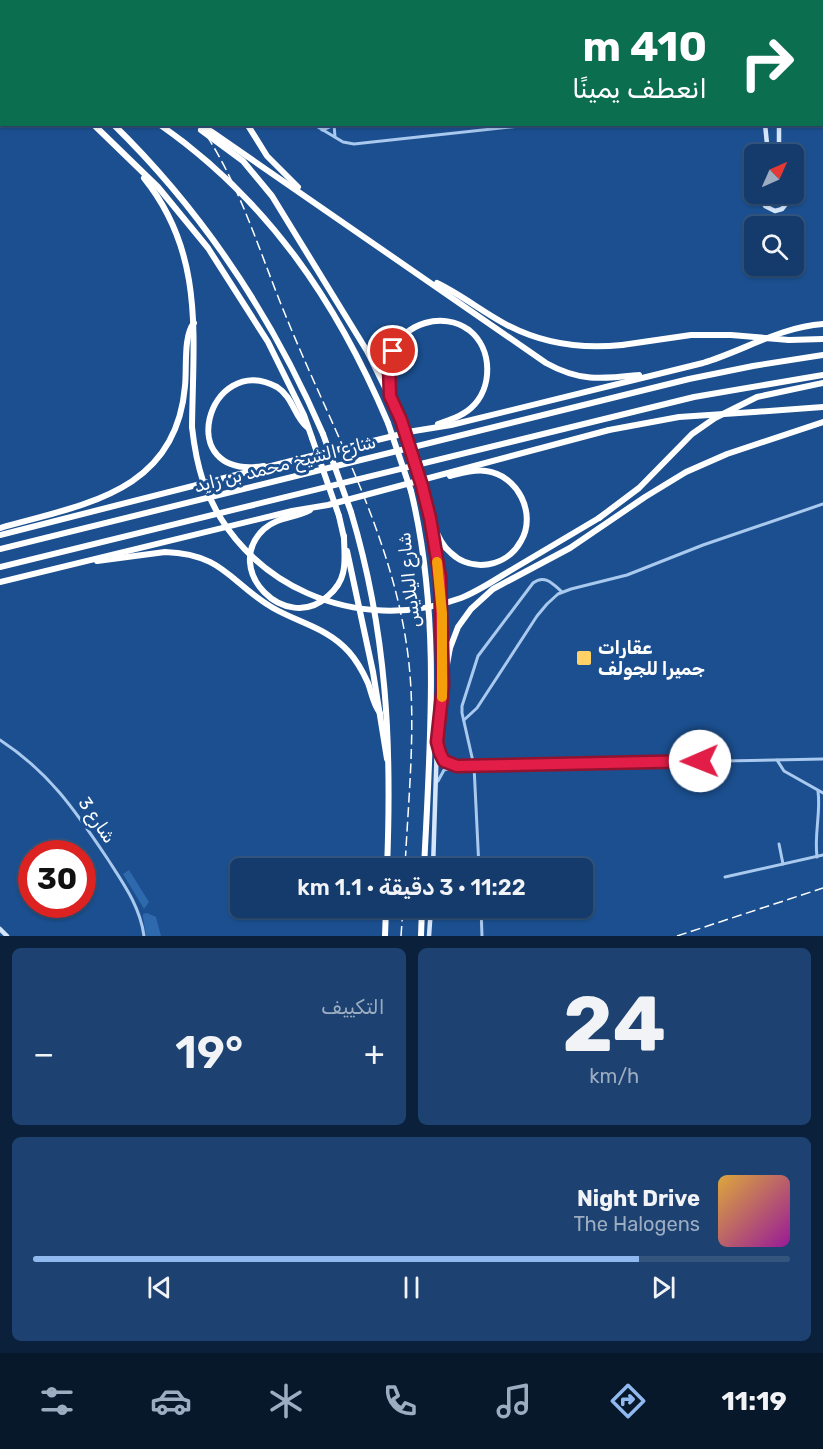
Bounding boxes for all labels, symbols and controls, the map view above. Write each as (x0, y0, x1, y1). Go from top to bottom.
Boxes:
text: 410 m (582, 22, 707, 72)
icon: right (728, 24, 806, 102)
text: انعطف يمينًا (572, 73, 707, 105)
north arrow (744, 144, 804, 204)
map controls (744, 144, 804, 276)
button: search (744, 216, 804, 276)
pin (367, 325, 418, 376)
icon: arrive (376, 334, 409, 367)
street label: شارع الشيخ محمد بن زايد (192, 431, 379, 499)
street label: شارع اليلايس (393, 531, 426, 629)
place label: عقارات جميرا للجولف (598, 637, 705, 680)
marker: عقارات جميرا للجولف (575, 649, 593, 667)
position arrow (668, 729, 732, 793)
street label: شارع 3 (73, 793, 120, 848)
speed limit sign: 30 (18, 840, 96, 918)
text: 11:22 · 3 دقيقة · 1.1 km (297, 874, 526, 901)
text: 24 (562, 978, 666, 1071)
text: التكييف (321, 995, 385, 1019)
text: 19° (175, 1026, 243, 1079)
text: − (33, 1034, 54, 1073)
text: + (364, 1034, 384, 1073)
text: km/h (589, 1064, 639, 1088)
text: Night Drive (577, 1185, 700, 1212)
text: The Halogens (573, 1212, 700, 1236)
icon: previous (143, 1271, 176, 1304)
icon: pause (395, 1271, 428, 1304)
icon: next (647, 1271, 680, 1304)
icon: filters (36, 1380, 78, 1422)
icon: car (150, 1380, 192, 1422)
icon: climate (265, 1380, 307, 1422)
icon: phone (379, 1380, 421, 1422)
icon: music (493, 1380, 535, 1422)
icon: directions (607, 1380, 649, 1422)
text: 11:19 (721, 1385, 787, 1417)

